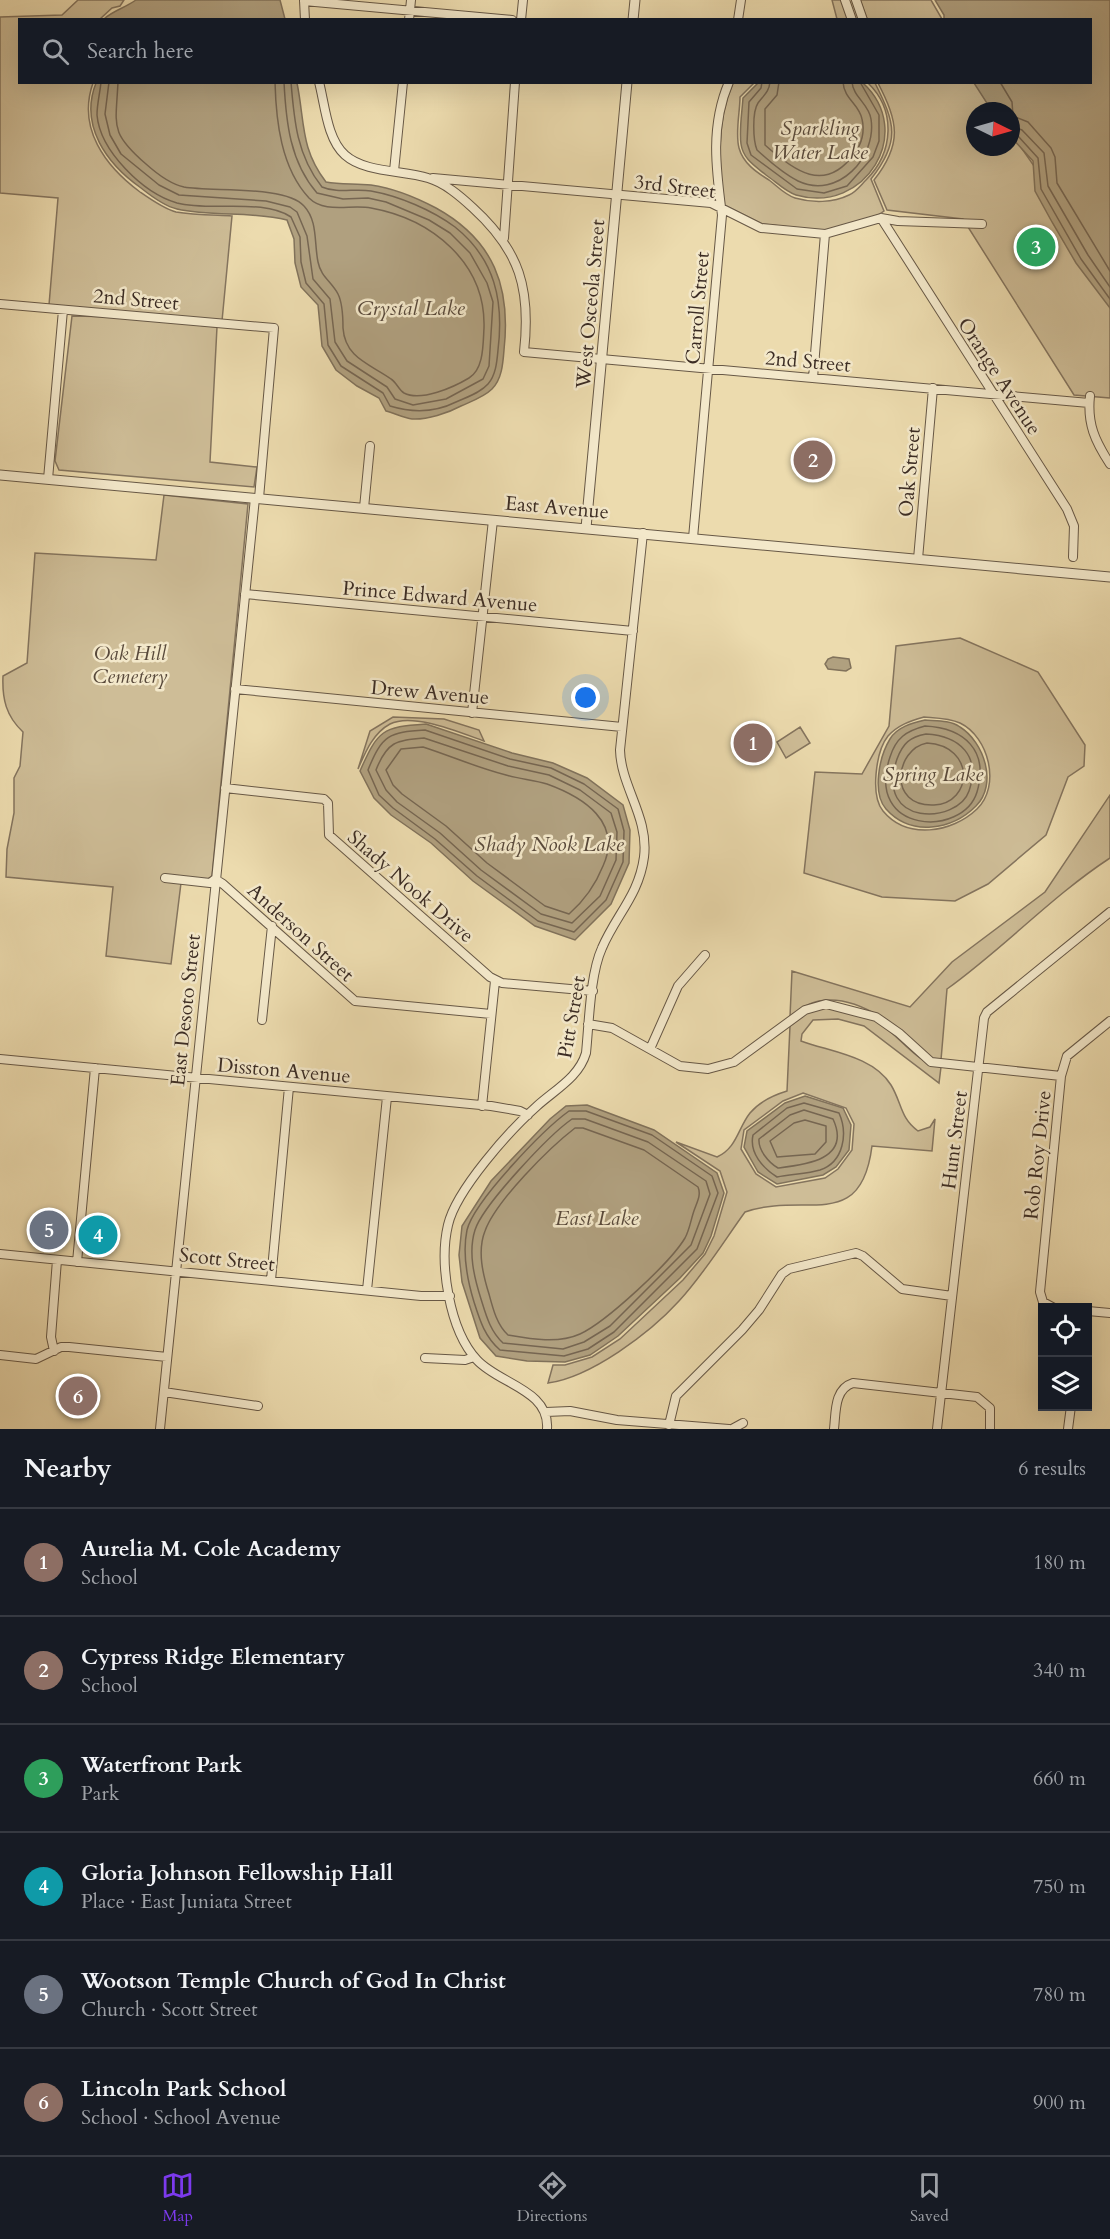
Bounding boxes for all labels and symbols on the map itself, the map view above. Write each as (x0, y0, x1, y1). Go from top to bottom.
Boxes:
north arrow (966, 102, 1020, 156)
water label: Sparkling Water Lake (772, 114, 869, 167)
street label: 3rd Street (633, 168, 718, 205)
street label: West Osceola Street (570, 218, 611, 391)
pin: 3 (1016, 224, 1056, 270)
street label: Carroll Street (679, 250, 716, 366)
street label: 2nd Street (92, 282, 181, 317)
water label: Crystal Lake (357, 294, 466, 323)
street label: Orange Avenue (951, 312, 1048, 440)
street label: 2nd Street (764, 344, 853, 379)
street label: Oak Street (892, 425, 927, 518)
pin: 2 (794, 438, 832, 482)
street label: East Avenue (504, 490, 610, 525)
street label: Prince Edward Avenue (341, 575, 539, 618)
park label: Oak Hill Cemetery (92, 640, 168, 690)
street label: Drew Avenue (370, 674, 490, 711)
your location (571, 683, 600, 712)
pin: 1 (734, 720, 772, 766)
water label: Spring Lake (883, 760, 984, 789)
street label: Shady Nook Drive (342, 824, 480, 949)
water label: Shady Nook Lake (474, 830, 625, 859)
street label: Anderson Street (241, 877, 360, 988)
street label: East Desoto Street (164, 932, 207, 1087)
street label: Pitt Street (551, 973, 592, 1061)
street label: Disston Avenue (216, 1051, 352, 1090)
street label: Hunt Street (935, 1089, 974, 1191)
street label: Rob Roy Drive (1017, 1089, 1058, 1221)
water label: East Lake (555, 1204, 640, 1233)
pin: 5 (29, 1208, 68, 1252)
pin: 4 (78, 1212, 118, 1258)
street label: Scott Street (178, 1241, 277, 1278)
pin: 6 (58, 1374, 98, 1418)

